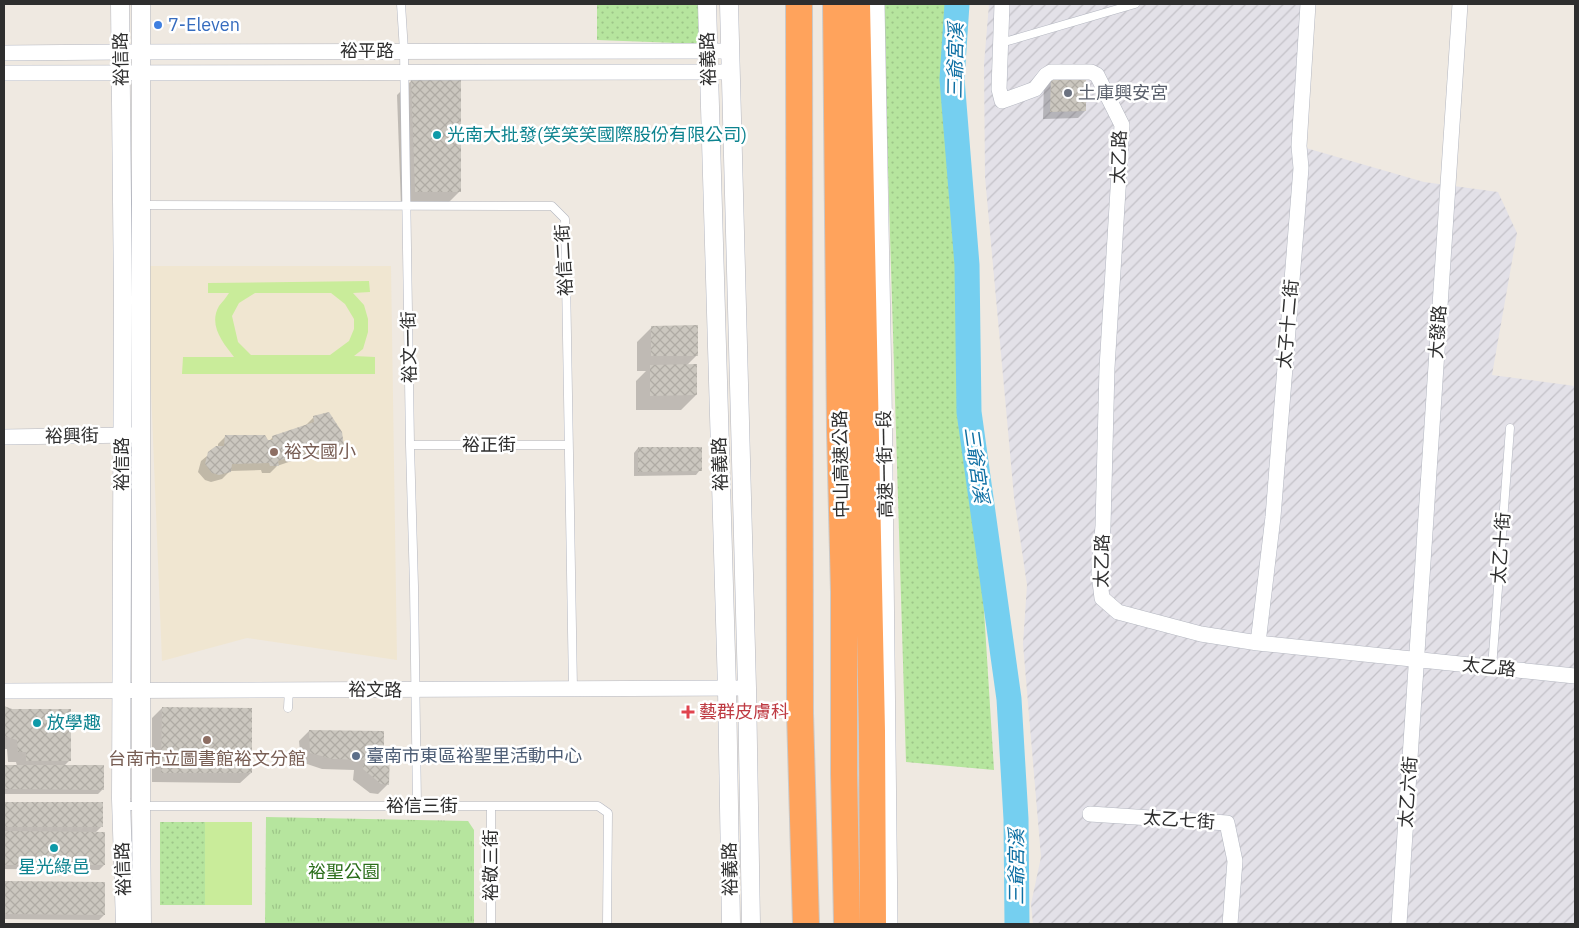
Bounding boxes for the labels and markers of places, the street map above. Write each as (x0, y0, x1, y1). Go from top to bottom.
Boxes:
place label: 7-Eleven (168, 13, 240, 36)
marker: 7-Eleven (152, 19, 164, 31)
place label: 土庫興安宮 (1078, 81, 1168, 104)
marker: 土庫興安宮 (1062, 87, 1074, 99)
place label: 光南大批發(笑笑笑國際股份有限公司) (447, 123, 747, 146)
marker: 光南大批發(笑笑笑國際股份有限公司) (431, 129, 443, 141)
place label: 裕文國小 (284, 440, 356, 463)
marker: 裕文國小 (268, 446, 280, 458)
place label: 藝群皮膚科 (699, 700, 789, 723)
marker: 藝群皮膚科 (681, 705, 695, 719)
place label: 放學趣 (47, 711, 101, 734)
marker: 放學趣 (31, 717, 43, 729)
marker: 台南市立圖書館裕文分館 (201, 734, 213, 746)
place label: 臺南市東區裕聖里活動中心 (366, 744, 582, 767)
place label: 台南市立圖書館裕文分館 (108, 747, 306, 770)
marker: 臺南市東區裕聖里活動中心 (350, 750, 362, 762)
marker: 星光綠邑 (48, 842, 60, 854)
place label: 星光綠邑 (18, 855, 90, 878)

